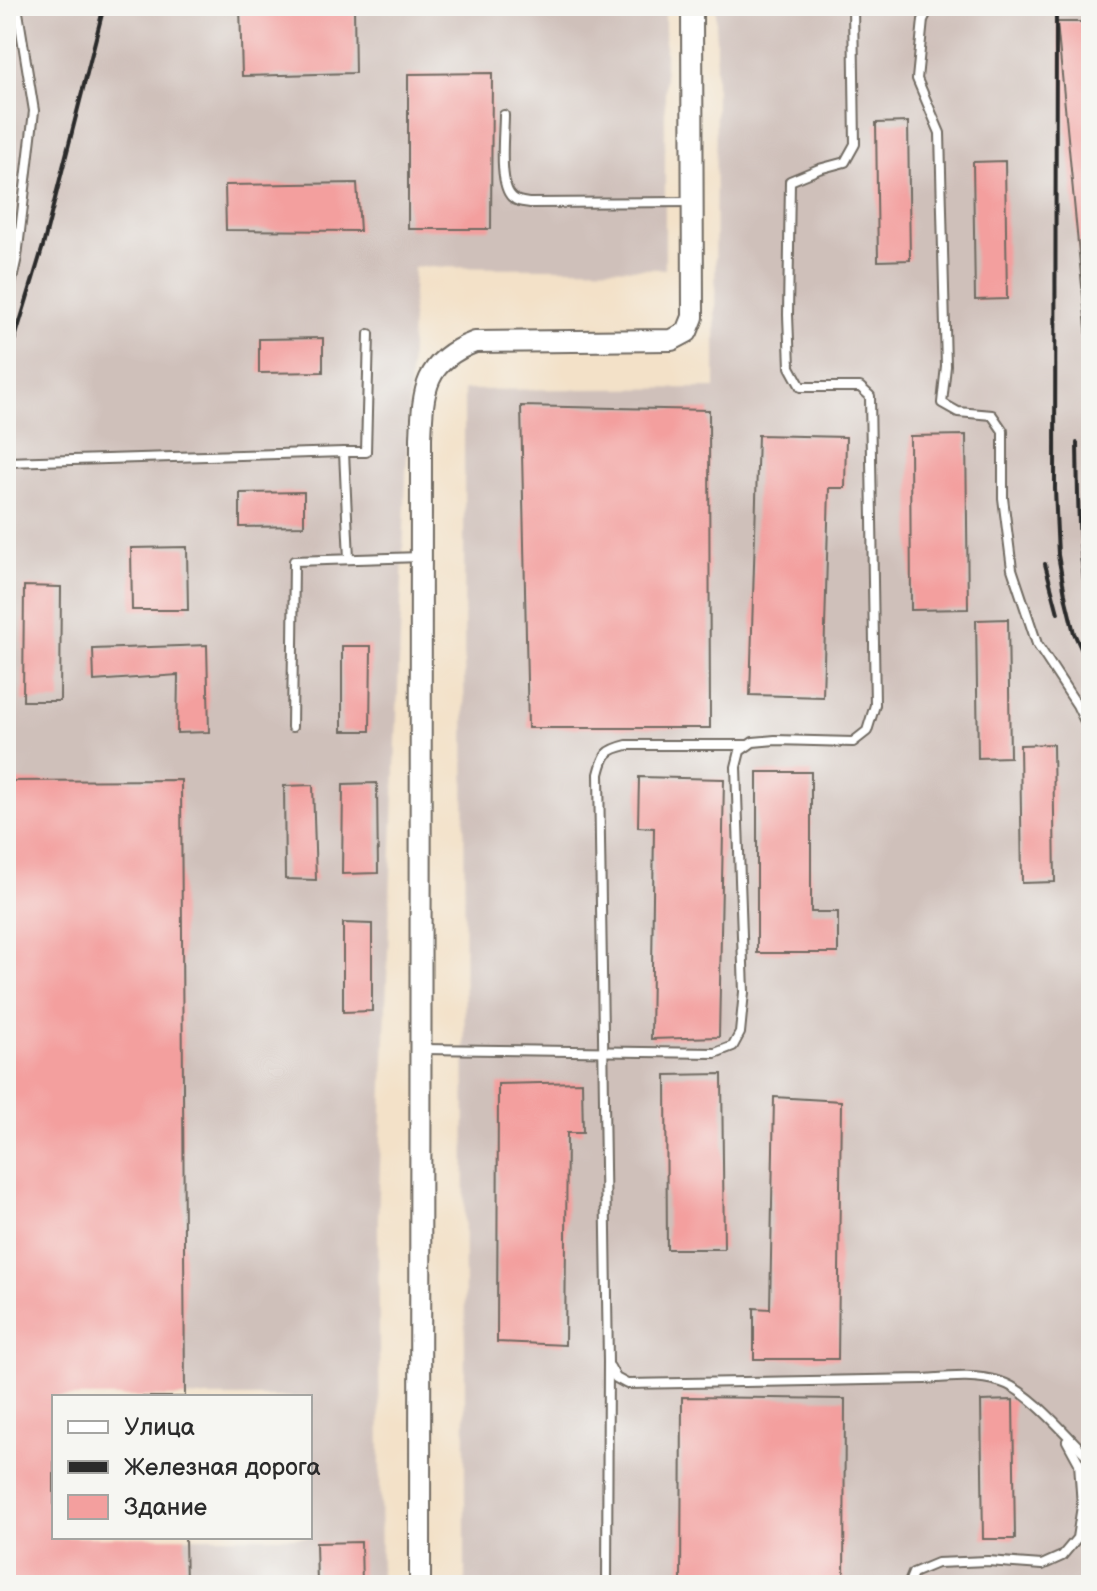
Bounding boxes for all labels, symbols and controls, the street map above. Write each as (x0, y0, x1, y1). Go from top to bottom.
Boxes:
legend (52, 1395, 312, 1539)
text: Улица (124, 1413, 195, 1442)
text: Железная дорога (124, 1453, 321, 1482)
text: Здание (124, 1493, 207, 1522)

